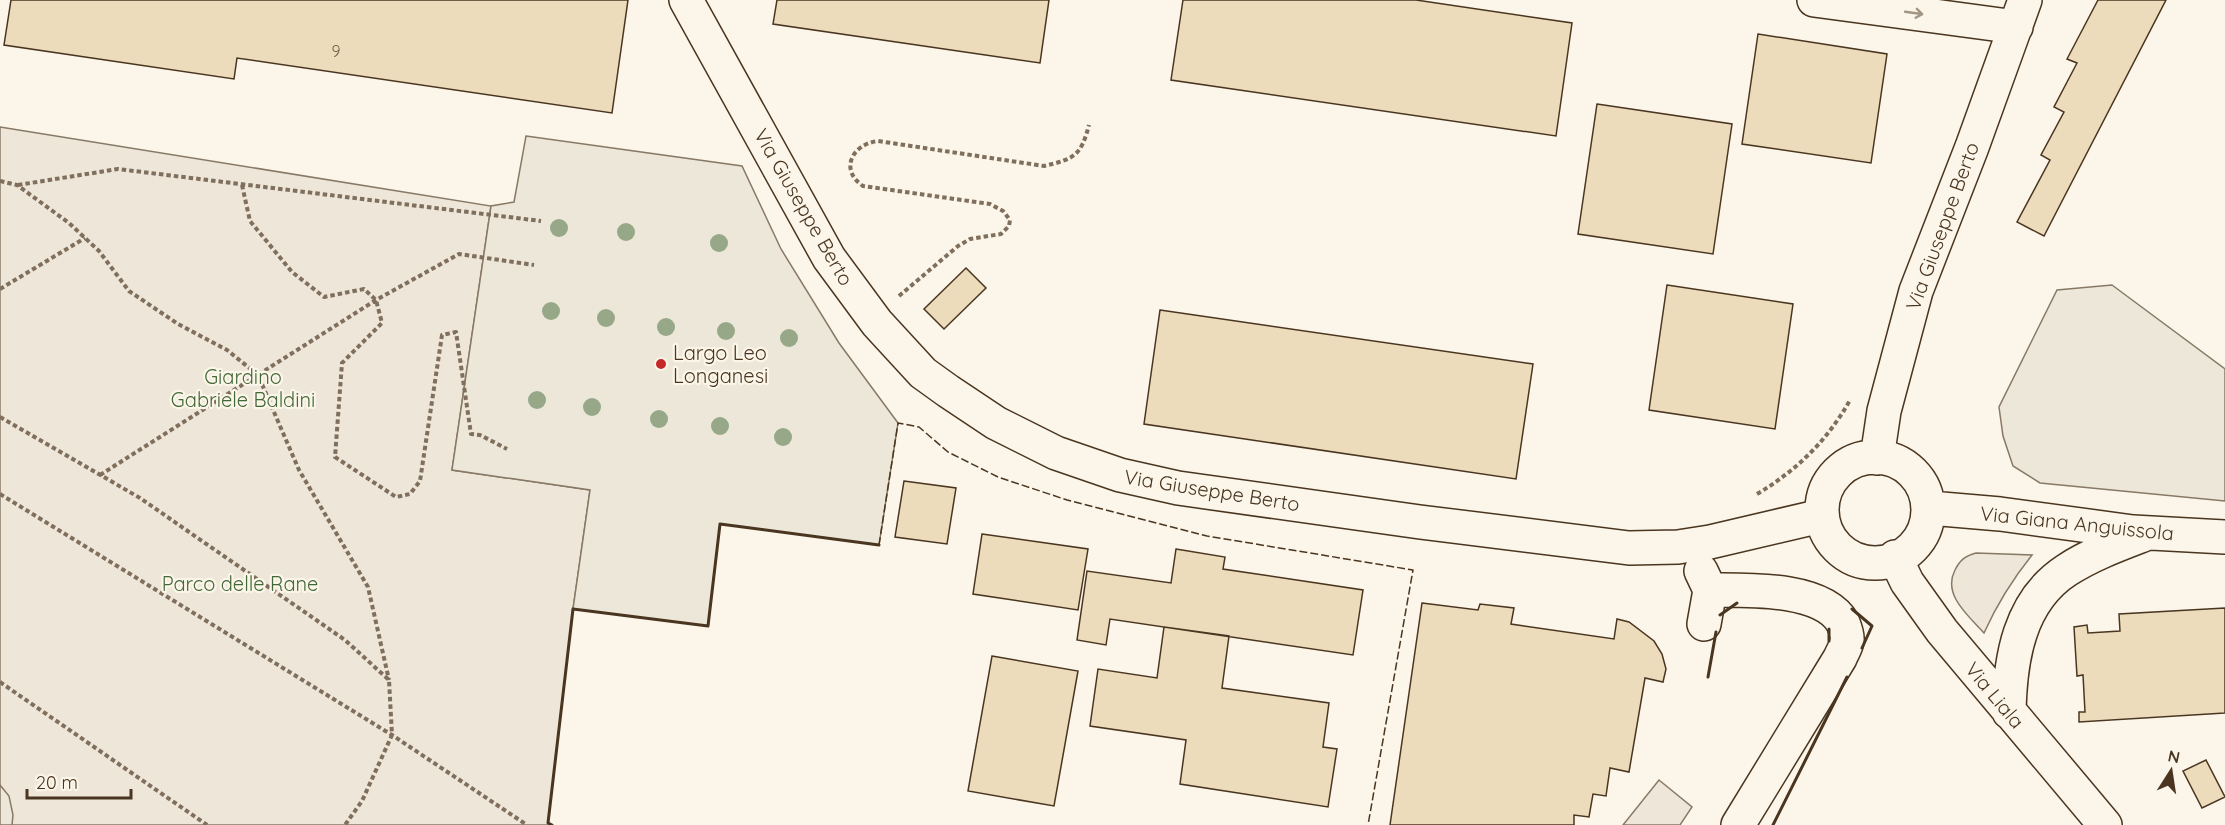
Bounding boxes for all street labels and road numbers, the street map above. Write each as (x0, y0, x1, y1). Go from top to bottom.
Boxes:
street label: Via Giuseppe Berto (749, 124, 859, 290)
street label: Via Giuseppe Berto (1900, 138, 1984, 314)
street label: Via Giuseppe Berto (1123, 464, 1301, 516)
street label: Via Giana Anguissola (1979, 500, 2175, 546)
street label: Via Liala (1960, 657, 2030, 733)

